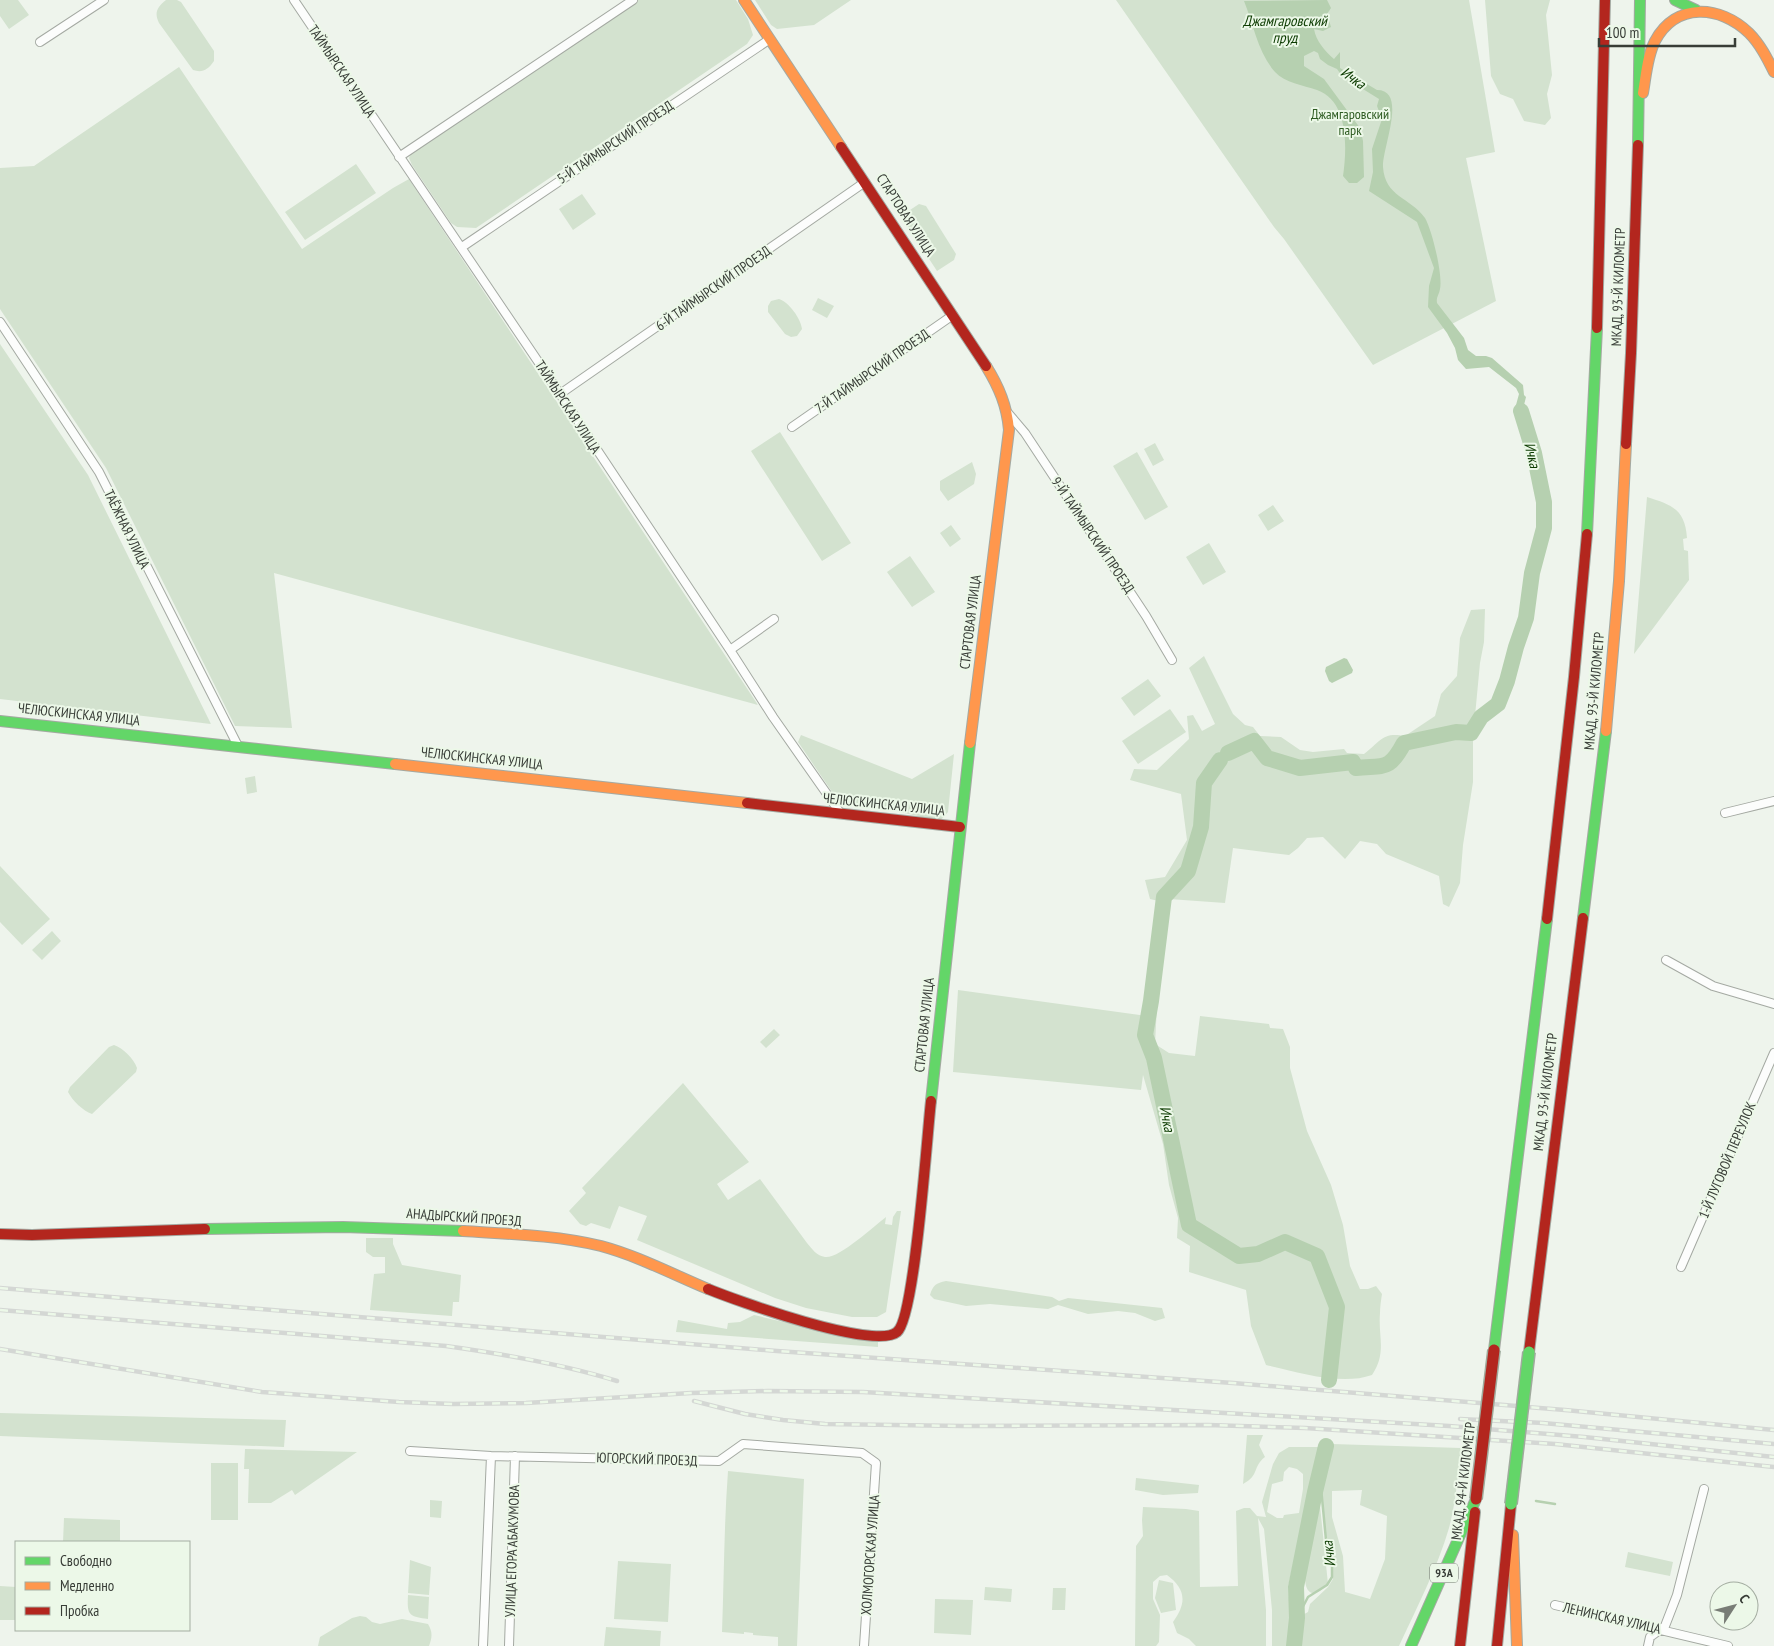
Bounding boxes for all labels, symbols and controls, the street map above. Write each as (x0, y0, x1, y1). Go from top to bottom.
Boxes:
water label: Джамгаровский пруд (1242, 11, 1328, 47)
scale bar (1599, 15, 1735, 47)
street label: ТАЙМЫРСКАЯ УЛИЦА (304, 21, 380, 121)
text: 100 m (1606, 23, 1639, 42)
water label: Ичка (1337, 62, 1370, 93)
street label: 5-Й ТАЙМЫРСКИЙ ПРОЕЗД (553, 96, 677, 188)
park label: Джамгаровский парк (1311, 105, 1389, 139)
street label: СТАРТОВАЯ УЛИЦА (873, 170, 940, 260)
street label: МКАД, 93-Й КИЛОМЕТР (1607, 227, 1629, 347)
street label: 6-Й ТАЙМЫРСКИЙ ПРОЕЗД (652, 241, 774, 335)
street label: 7-Й ТАЙМЫРСКИЙ ПРОЕЗД (811, 324, 933, 417)
street label: ТАЙМЫРСКАЯ УЛИЦА (531, 357, 605, 457)
water label: Ичка (1520, 440, 1545, 471)
street label: 9-Й ТАЙМЫРСКИЙ ПРОЕЗД (1047, 473, 1139, 597)
street label: ТАЁЖНАЯ УЛИЦА (100, 487, 154, 572)
street label: СТАРТОВАЯ УЛИЦА (955, 573, 985, 670)
street label: МКАД, 93-Й КИЛОМЕТР (1580, 631, 1608, 751)
street label: ЧЕЛЮСКИНСКАЯ УЛИЦА (17, 699, 141, 729)
street label: ЧЕЛЮСКИНСКАЯ УЛИЦА (420, 743, 544, 773)
street label: ЧЕЛЮСКИНСКАЯ УЛИЦА (822, 789, 946, 819)
street label: СТАРТОВАЯ УЛИЦА (910, 976, 938, 1073)
street label: МКАД, 93-Й КИЛОМЕТР (1529, 1032, 1561, 1152)
street label: 1-Й ЛУГОВОЙ ПЕРЕУЛОК (1694, 1099, 1760, 1221)
water label: Ичка (1156, 1104, 1180, 1135)
street label: АНАДЫРСКИЙ ПРОЕЗД (406, 1204, 523, 1230)
street label: МКАД, 94-Й КИЛОМЕТР (1447, 1421, 1479, 1541)
street label: ЮГОРСКИЙ ПРОЕЗД (596, 1448, 698, 1470)
street label: УЛИЦА ЕГОРА АБАКУМОВА (501, 1484, 523, 1618)
street label: ХОЛМОГОРСКАЯ УЛИЦА (857, 1494, 883, 1616)
water label: Ичка (1317, 1539, 1340, 1568)
legend (15, 1541, 190, 1631)
text: Свободно (60, 1551, 112, 1570)
road number: 93A (1430, 1564, 1458, 1582)
text: Медленно (60, 1576, 114, 1595)
north arrow (1709, 1581, 1759, 1631)
text: С (1735, 1590, 1754, 1607)
street label: ЛЕНИНСКАЯ УЛИЦА (1560, 1598, 1663, 1638)
text: Пробка (60, 1601, 99, 1620)

